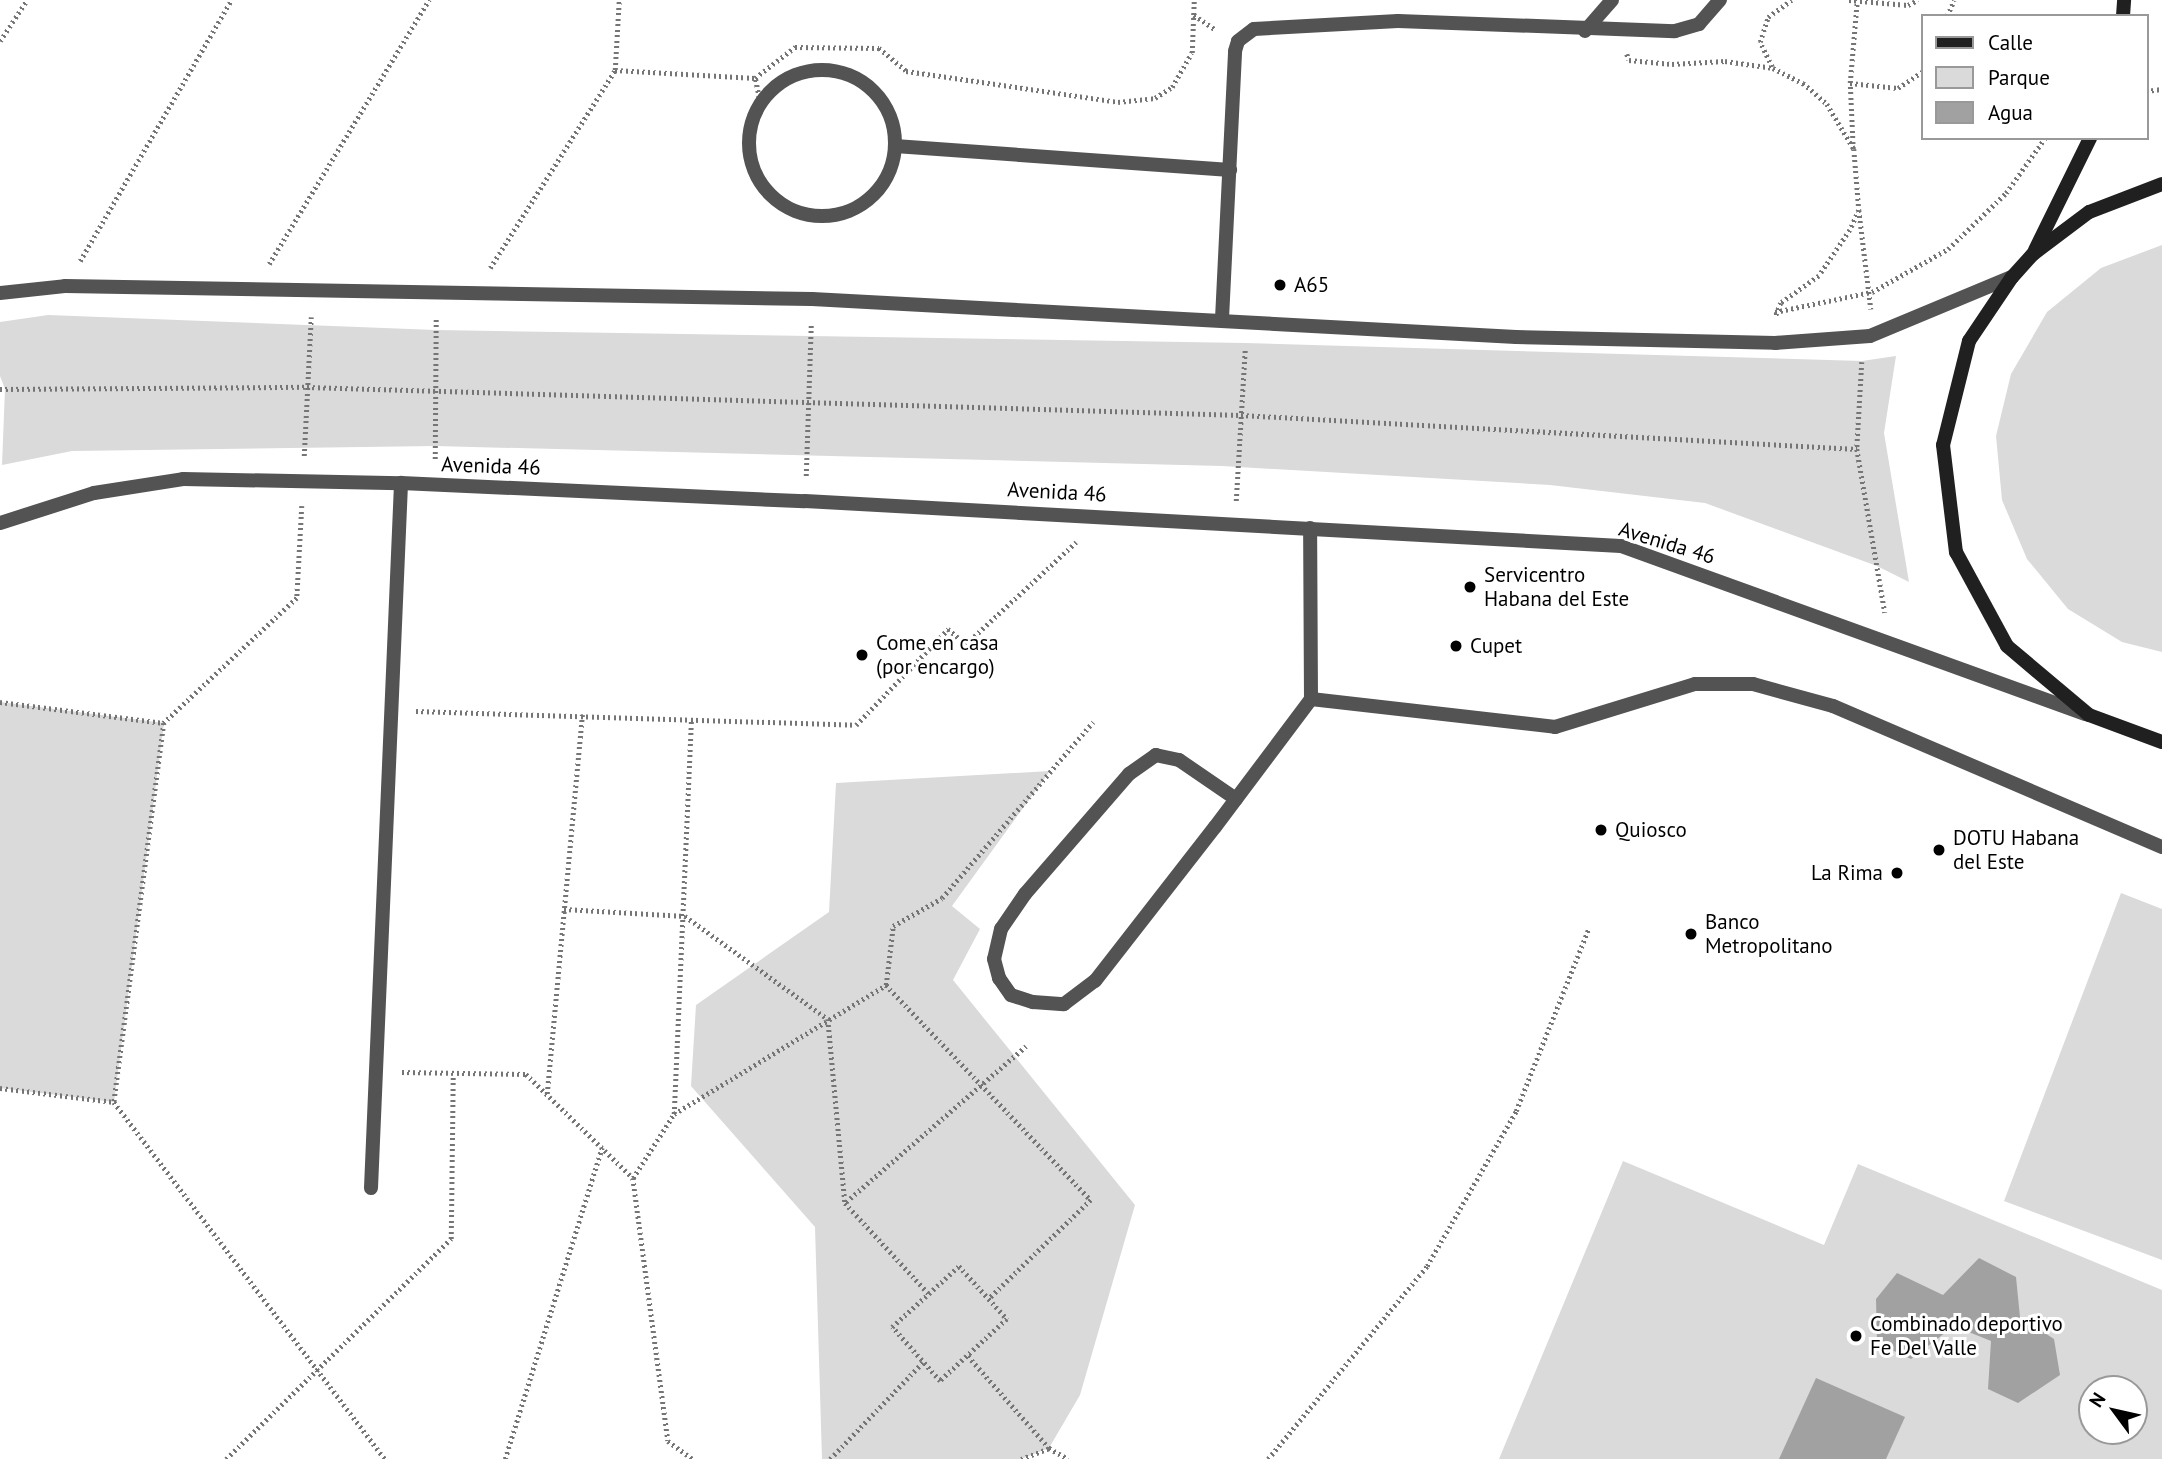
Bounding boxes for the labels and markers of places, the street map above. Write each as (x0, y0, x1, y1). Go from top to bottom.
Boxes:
place label: A65 (1294, 272, 1329, 298)
marker: A65 (1272, 277, 1288, 293)
place label: Servicentro Habana del Este (1484, 562, 1629, 612)
marker: Servicentro Habana del Este (1462, 579, 1478, 595)
place label: Come en casa (por encargo) (876, 630, 999, 680)
place label: Cupet (1470, 633, 1522, 659)
marker: Cupet (1448, 638, 1464, 654)
marker: Come en casa (por encargo) (854, 647, 870, 663)
place label: Quiosco (1615, 817, 1687, 843)
marker: Quiosco (1593, 822, 1609, 838)
place label: DOTU Habana del Este (1953, 825, 2079, 875)
marker: DOTU Habana del Este (1931, 842, 1947, 858)
place label: La Rima (1811, 860, 1883, 886)
marker: La Rima (1889, 865, 1905, 881)
place label: Banco Metropolitano (1705, 909, 1832, 959)
marker: Banco Metropolitano (1683, 926, 1699, 942)
place label: Combinado deportivo Fe Del Valle (1870, 1311, 2063, 1361)
marker: Combinado deportivo Fe Del Valle (1848, 1328, 1864, 1344)

